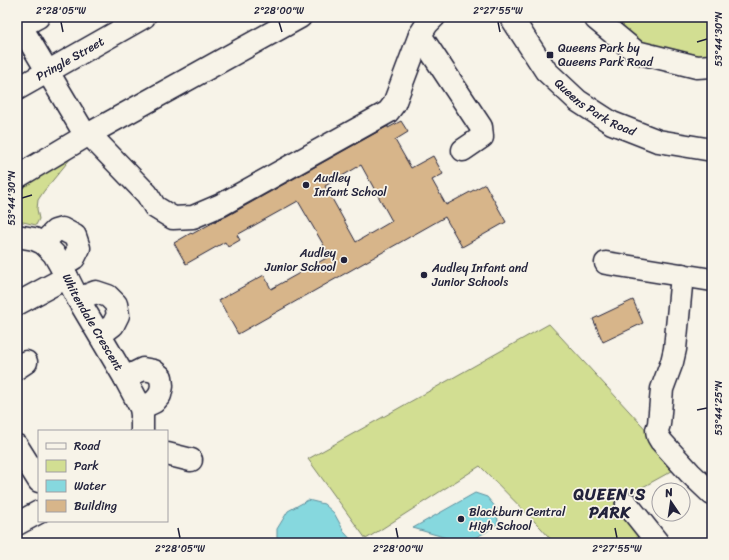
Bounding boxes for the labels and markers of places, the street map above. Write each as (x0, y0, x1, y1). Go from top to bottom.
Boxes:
place label: Queens Park by Queens Park Road (558, 37, 653, 73)
marker: Queens Park by Queens Park Road (545, 50, 555, 60)
place label: Audley Infant School (313, 167, 387, 203)
marker: Audley Infant School (301, 180, 311, 190)
place label: Audley Junior School (264, 242, 337, 278)
marker: Audley Junior School (339, 255, 349, 265)
place label: Audley Infant and Junior Schools (431, 257, 528, 293)
marker: Audley Infant and Junior Schools (419, 270, 429, 280)
place label: Blackburn Central High School (469, 501, 566, 537)
marker: Blackburn Central High School (456, 514, 466, 524)

